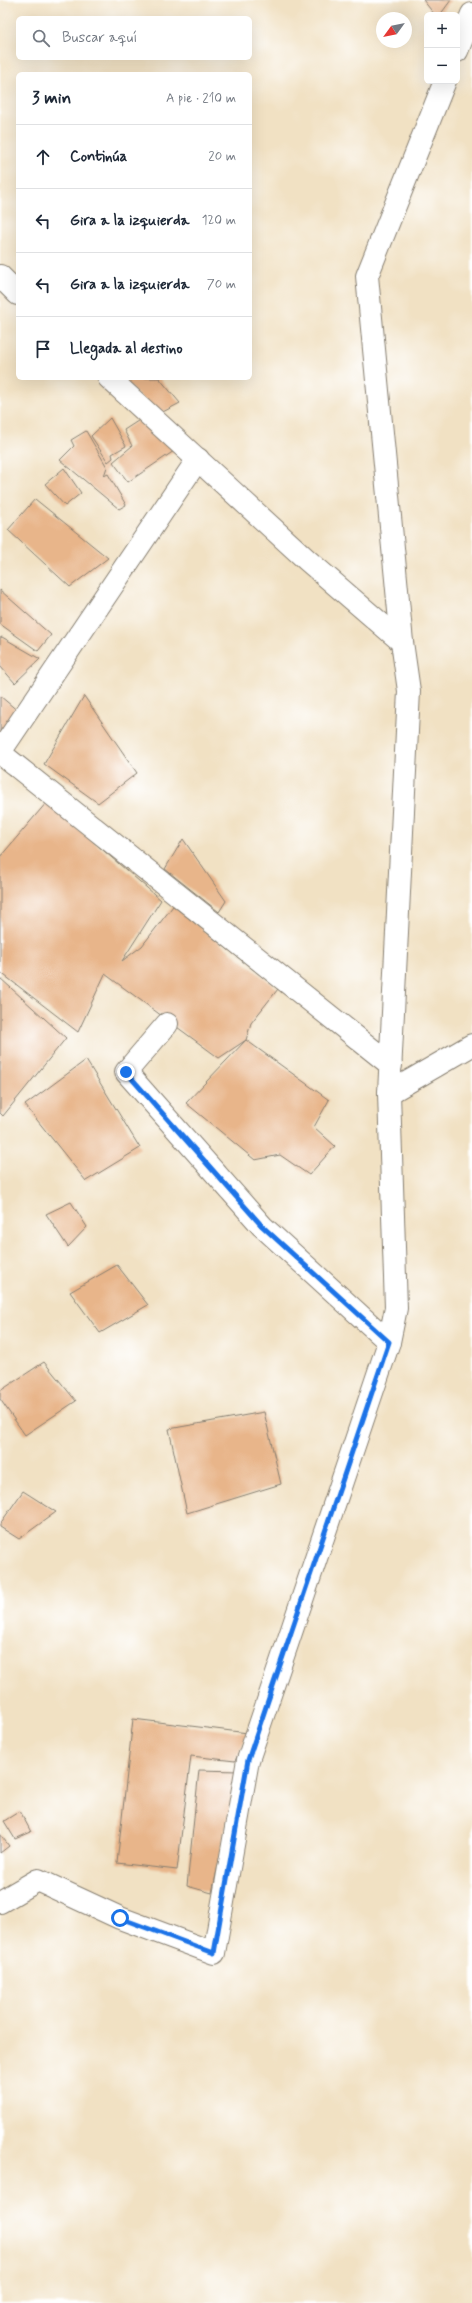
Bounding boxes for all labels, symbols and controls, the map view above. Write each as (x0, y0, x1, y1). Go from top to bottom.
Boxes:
north arrow (376, 12, 412, 48)
map controls (424, 12, 460, 84)
button: + (424, 12, 460, 48)
search box (16, 16, 252, 60)
icon: search (30, 27, 52, 49)
text: Buscar aquí (62, 28, 137, 48)
button: − (424, 48, 460, 84)
text: 3 min (32, 87, 71, 109)
text: A pie · 210 m (166, 90, 236, 107)
icon: ahead (32, 146, 54, 168)
text: Continúa (70, 147, 127, 167)
text: 20 m (208, 148, 236, 165)
icon: left (32, 210, 54, 232)
text: Gira a la izquierda (70, 211, 189, 231)
text: 120 m (202, 212, 236, 229)
icon: left (32, 274, 54, 296)
text: Gira a la izquierda (70, 275, 189, 295)
text: 70 m (207, 276, 236, 293)
icon: arrive (32, 338, 54, 360)
text: Llegada al destino (70, 339, 183, 359)
route end (117, 1063, 135, 1081)
route start (111, 1909, 129, 1927)

